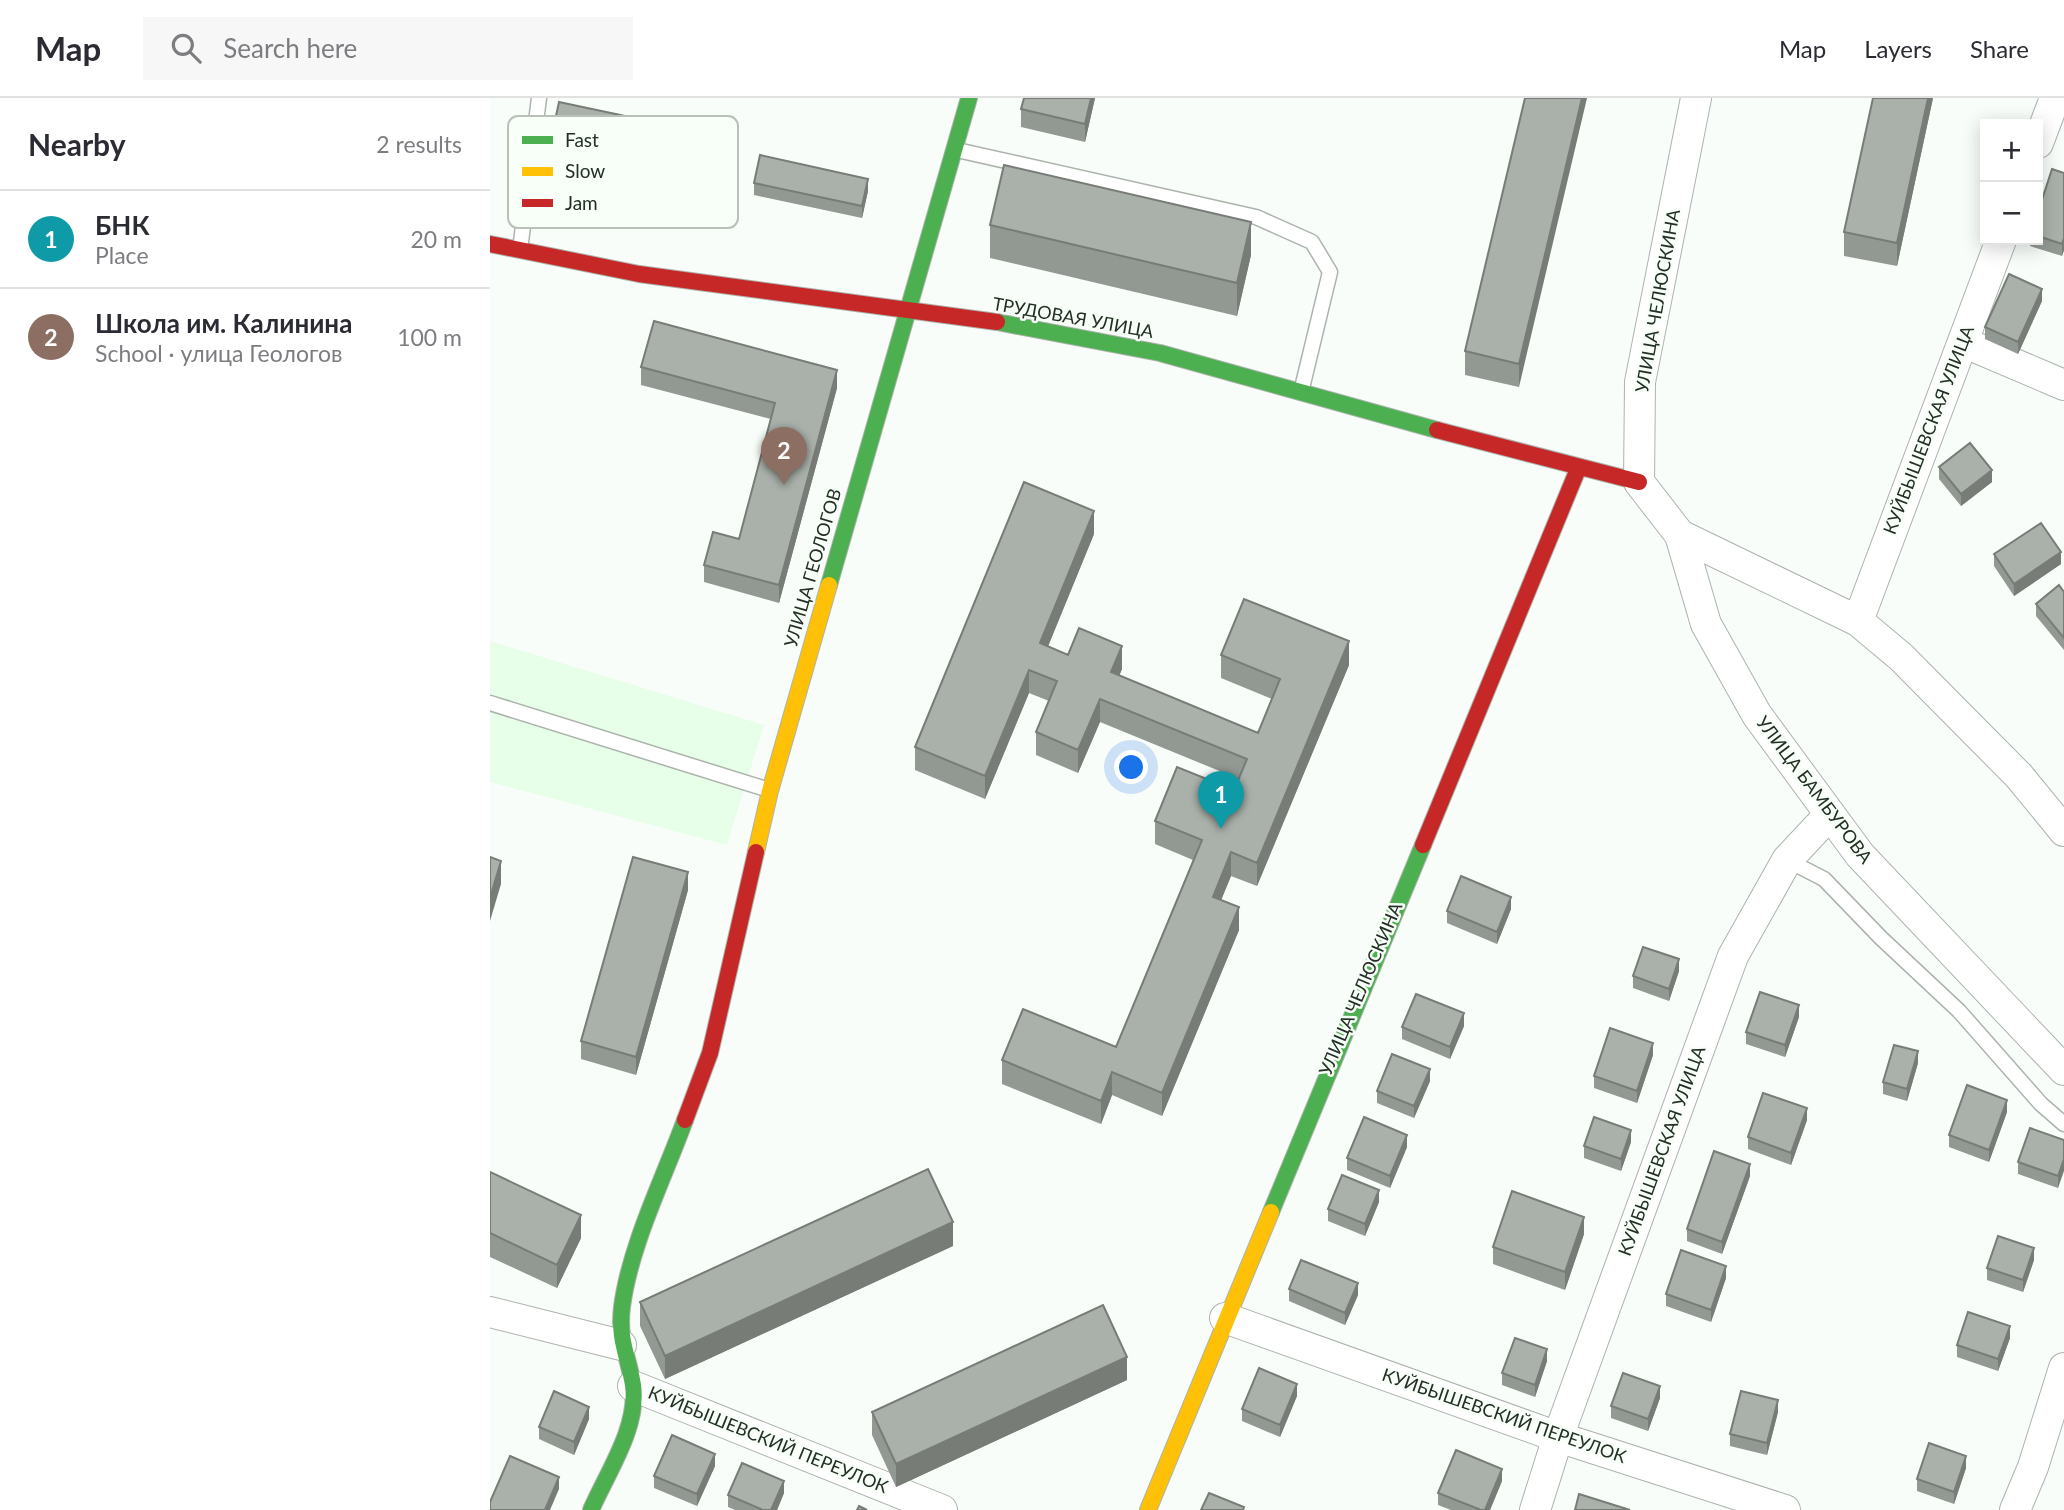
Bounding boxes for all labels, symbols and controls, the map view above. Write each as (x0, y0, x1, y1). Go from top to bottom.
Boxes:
search box (143, 17, 633, 80)
text: Map (35, 28, 101, 68)
icon: search (167, 29, 205, 67)
text: Search here (223, 32, 357, 64)
text: Map (1779, 34, 1826, 63)
text: Layers (1864, 34, 1932, 63)
text: Share (1970, 34, 2029, 63)
legend (508, 116, 738, 228)
map controls (1980, 119, 2043, 245)
button: + (1980, 119, 2043, 182)
text: Nearby (28, 126, 126, 162)
text: Fast (565, 128, 599, 151)
text: 2 results (376, 130, 462, 158)
text: Slow (565, 159, 605, 182)
button: − (1980, 182, 2043, 245)
text: Jam (565, 191, 598, 214)
street label: УЛИЦА ЧЕЛЮСКИНА (1630, 207, 1684, 394)
text: БНК (95, 209, 150, 241)
text: 1 (44, 225, 58, 253)
text: 20 m (411, 225, 462, 253)
text: Place (95, 241, 149, 269)
street label: ТРУДОВАЯ УЛИЦА (991, 292, 1156, 342)
text: Школа им. Калинина (95, 307, 352, 339)
street label: КУЙБЫШЕВСКАЯ УЛИЦА (1878, 321, 1978, 537)
text: 2 (44, 323, 58, 351)
text: 100 m (397, 323, 462, 351)
text: School · улица Геологов (95, 339, 342, 367)
pin: 2 (761, 427, 807, 485)
street label: УЛИЦА ГЕОЛОГОВ (779, 486, 845, 650)
street label: УЛИЦА БАМБУРОВА (1752, 711, 1878, 868)
your location (1114, 750, 1148, 784)
pin: 1 (1198, 771, 1244, 829)
street label: УЛИЦА ЧЕЛЮСКИНА (1314, 898, 1407, 1078)
street label: КУЙБЫШЕВСКАЯ УЛИЦА (1613, 1042, 1710, 1259)
street label: КУЙБЫШЕВСКИЙ ПЕРЕУЛОК (1379, 1363, 1629, 1467)
street label: КУЙБЫШЕВСКИЙ ПЕРЕУЛОК (645, 1381, 891, 1497)

